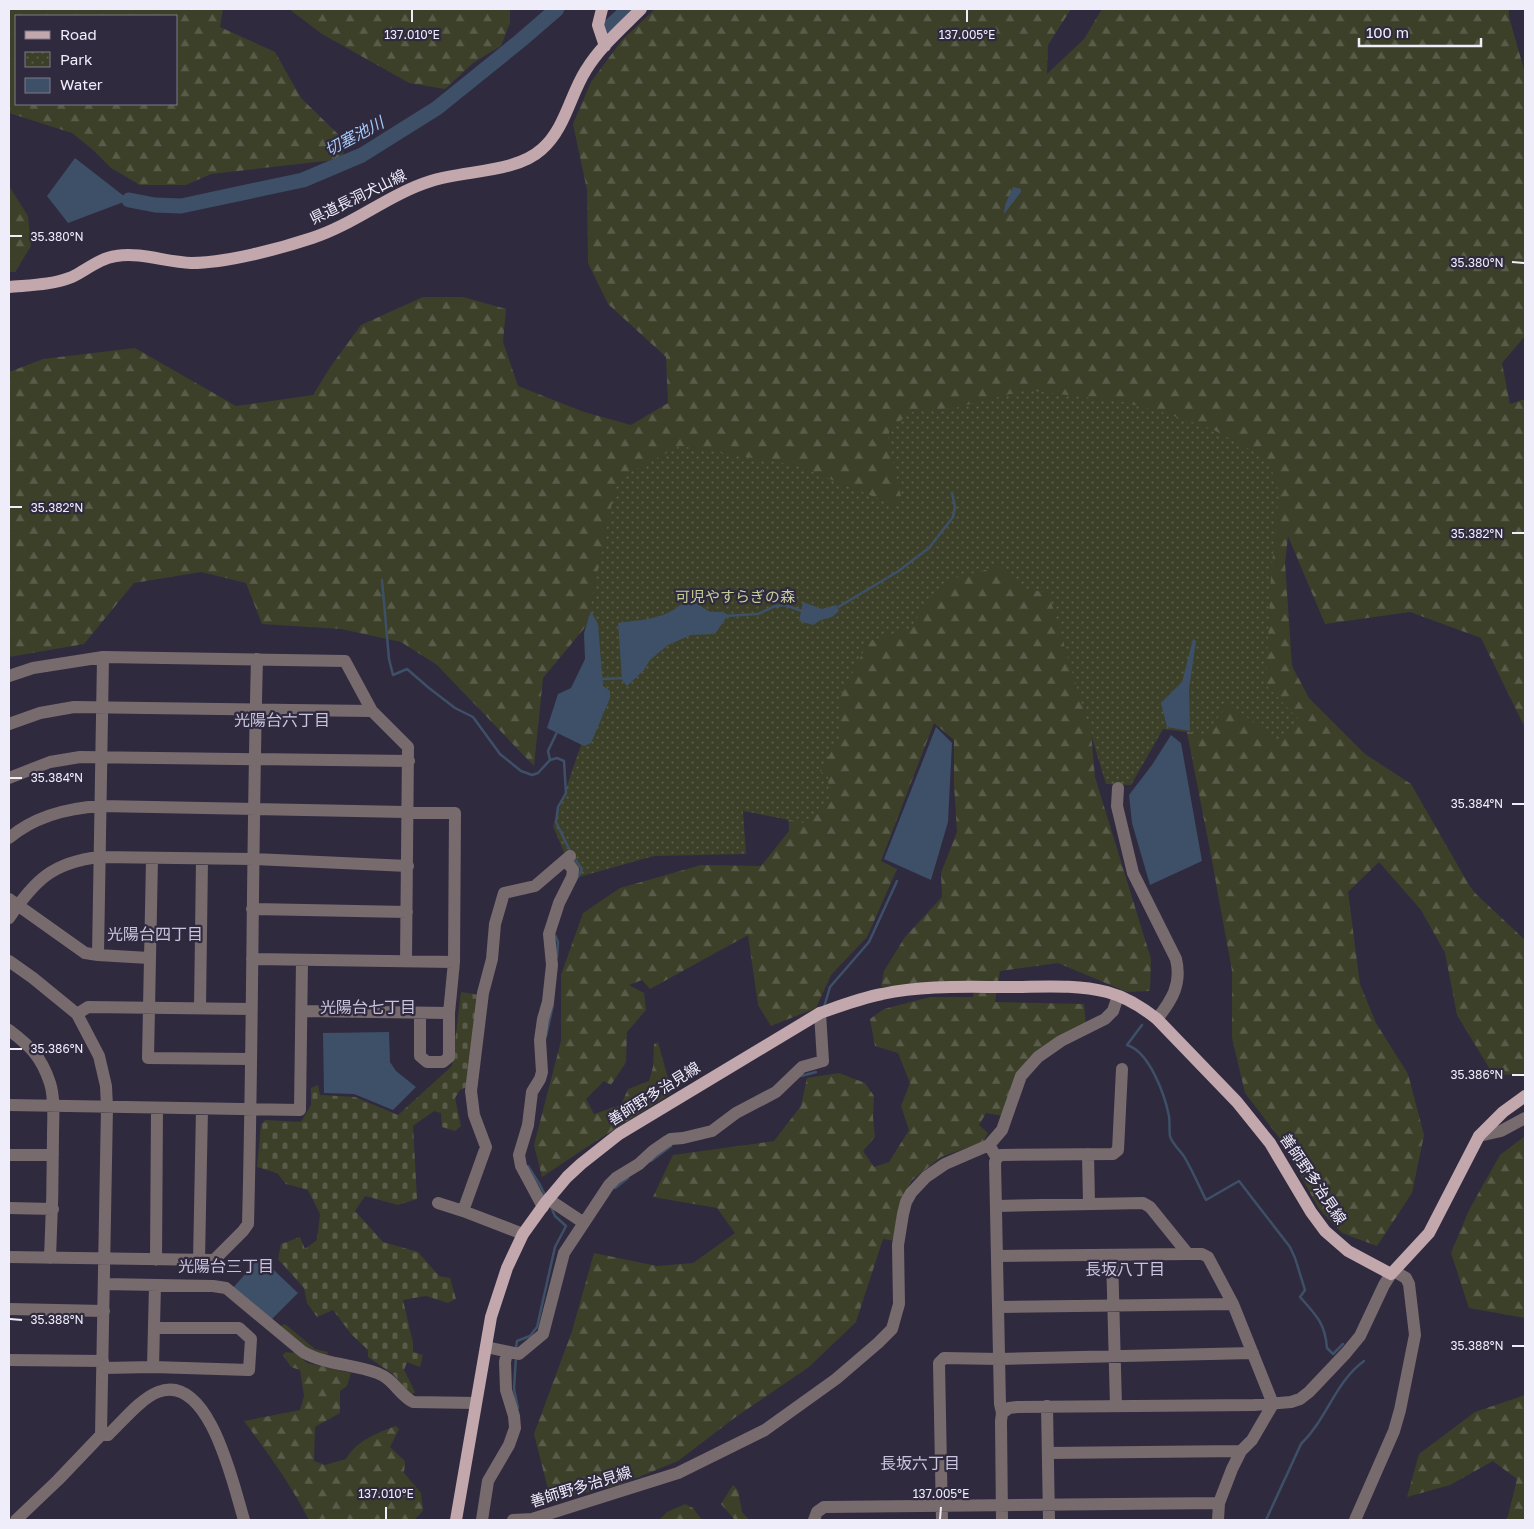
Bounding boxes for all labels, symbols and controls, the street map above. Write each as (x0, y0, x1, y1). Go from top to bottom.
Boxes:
legend (15, 15, 178, 105)
scale bar (1359, 15, 1482, 47)
text: 100 m (1366, 23, 1409, 41)
text: Road (60, 25, 97, 43)
text: 137.010°E (384, 27, 440, 42)
text: 137.005°E (939, 27, 995, 42)
text: Park (60, 50, 93, 68)
text: Water (60, 75, 103, 93)
water label: 切塞池川 (321, 111, 389, 160)
street label: 県道長洞犬山線 (306, 165, 409, 227)
text: 35.380°N (30, 229, 84, 244)
text: 35.380°N (1450, 255, 1504, 270)
text: 35.382°N (31, 500, 83, 515)
text: 35.382°N (1451, 526, 1503, 541)
park label: 可児やすらぎの森 (675, 587, 795, 605)
district label: 光陽台六丁目 (234, 710, 330, 730)
text: 35.384°N (31, 770, 83, 785)
text: 35.384°N (1451, 796, 1503, 811)
district label: 光陽台四丁目 (107, 924, 203, 944)
district label: 光陽台七丁目 (320, 997, 416, 1017)
text: 35.386°N (31, 1041, 83, 1056)
street label: 善師野多治見線 (604, 1058, 703, 1129)
text: 35.386°N (1451, 1067, 1503, 1082)
street label: 善師野多治見線 (1277, 1130, 1351, 1227)
district label: 光陽台三丁目 (178, 1256, 274, 1276)
district label: 長坂八丁目 (1085, 1259, 1165, 1279)
text: 35.388°N (30, 1312, 84, 1327)
text: 35.388°N (1450, 1338, 1504, 1353)
district label: 長坂六丁目 (880, 1453, 960, 1473)
street label: 善師野多治見線 (528, 1462, 634, 1510)
text: 137.010°E (358, 1486, 414, 1501)
text: 137.005°E (913, 1486, 969, 1501)

